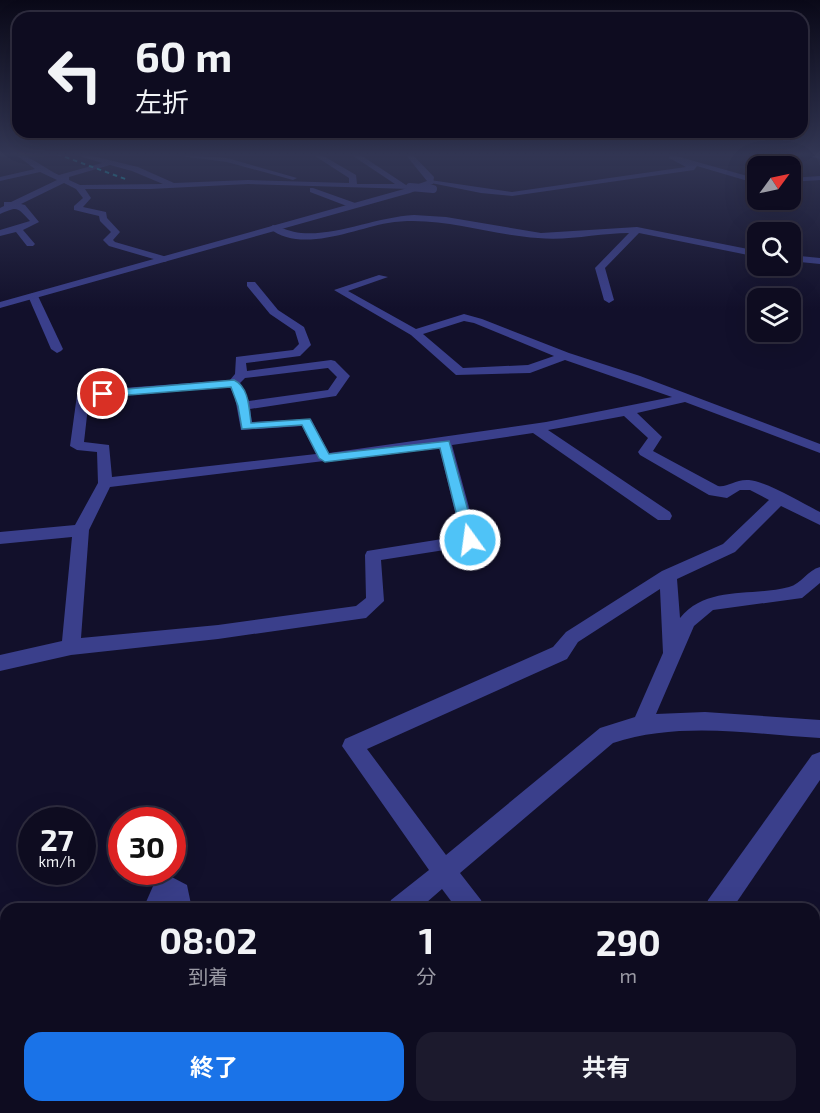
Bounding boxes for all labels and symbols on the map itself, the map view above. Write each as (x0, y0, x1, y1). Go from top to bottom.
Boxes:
north arrow (747, 156, 801, 210)
pin (77, 368, 128, 419)
position arrow (438, 508, 502, 572)
speed limit sign: 30 (108, 807, 186, 885)

